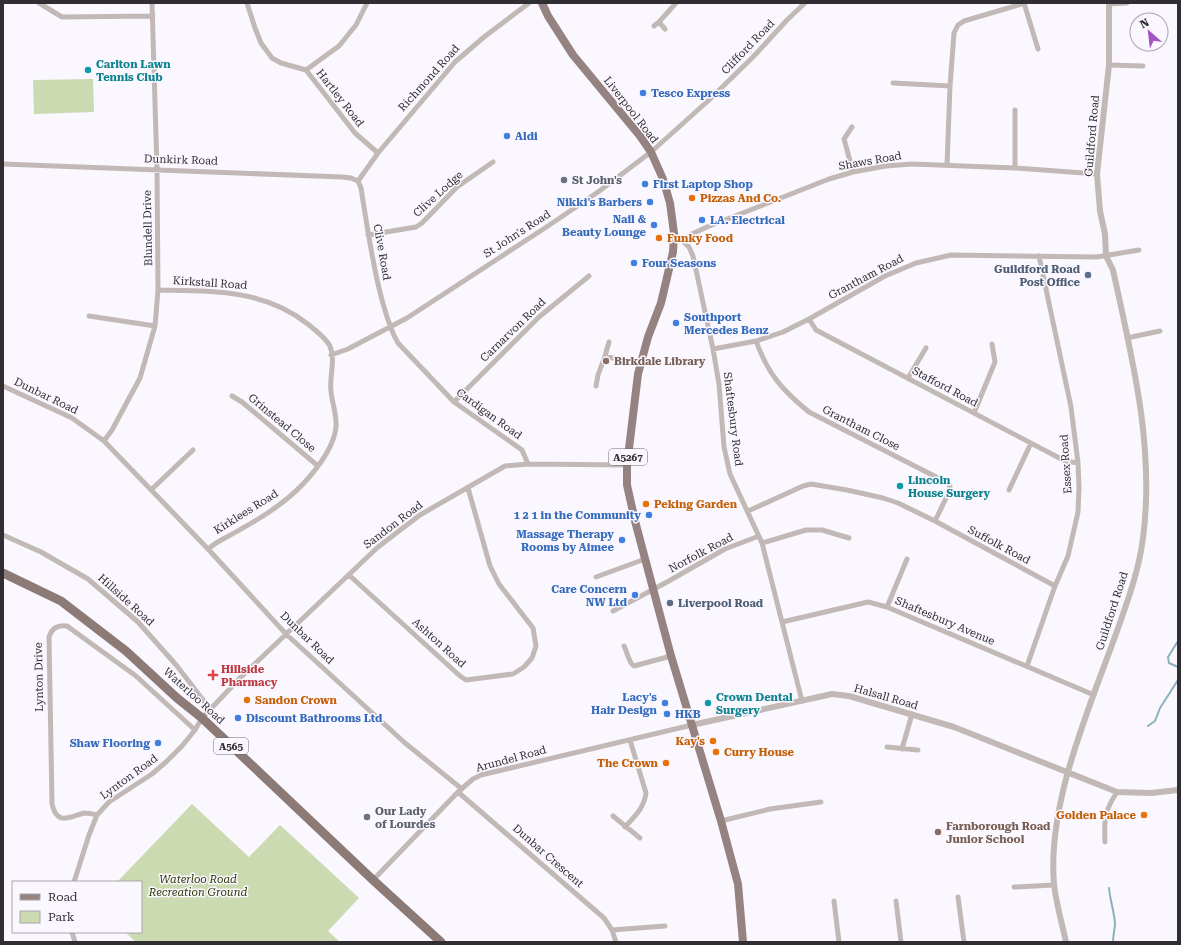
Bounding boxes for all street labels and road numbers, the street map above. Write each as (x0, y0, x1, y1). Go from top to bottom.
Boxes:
street label: Clifford Road (719, 17, 777, 77)
street label: Richmond Road (396, 42, 462, 114)
street label: Hartley Road (313, 67, 367, 129)
street label: Liverpool Road (601, 74, 661, 146)
street label: Guildford Road (1082, 95, 1102, 177)
street label: Shaws Road (837, 149, 903, 173)
street label: Dunkirk Road (144, 152, 218, 168)
street label: Clive Lodge (410, 168, 466, 220)
street label: Blundell Drive (141, 190, 155, 266)
street label: St John's Road (481, 207, 553, 261)
street label: Clive Road (371, 223, 393, 281)
street label: Grantham Road (826, 252, 906, 302)
street label: Kirkstall Road (172, 274, 248, 292)
street label: Carnarvon Road (478, 295, 548, 365)
street label: Stafford Road (910, 364, 980, 410)
street label: Shaftesbury Road (721, 371, 745, 467)
street label: Dunbar Road (12, 375, 80, 417)
street label: Cardigan Road (454, 386, 524, 442)
street label: Grinstead Close (246, 391, 318, 455)
street label: Grantham Close (820, 403, 902, 453)
street label: Essex Road (1057, 434, 1075, 494)
road number: A5267 (609, 449, 647, 465)
street label: Kirklees Road (211, 487, 281, 537)
street label: Sandon Road (361, 499, 425, 551)
street label: Suffolk Road (966, 523, 1032, 567)
street label: Norfolk Road (667, 531, 735, 575)
street label: Guildford Road (1093, 570, 1131, 652)
street label: Hillside Road (95, 571, 157, 629)
street label: Shaftesbury Avenue (893, 594, 997, 648)
street label: Dunbar Road (277, 609, 337, 667)
street label: Ashton Road (409, 615, 469, 671)
street label: Lynton Drive (32, 642, 46, 712)
street label: Waterloo Road (161, 665, 227, 727)
street label: Halsall Road (852, 682, 920, 712)
road number: A565 (214, 738, 248, 754)
street label: Arundel Road (474, 743, 548, 775)
street label: Lynton Road (98, 752, 160, 802)
street label: Dunbar Crescent (510, 822, 586, 890)

